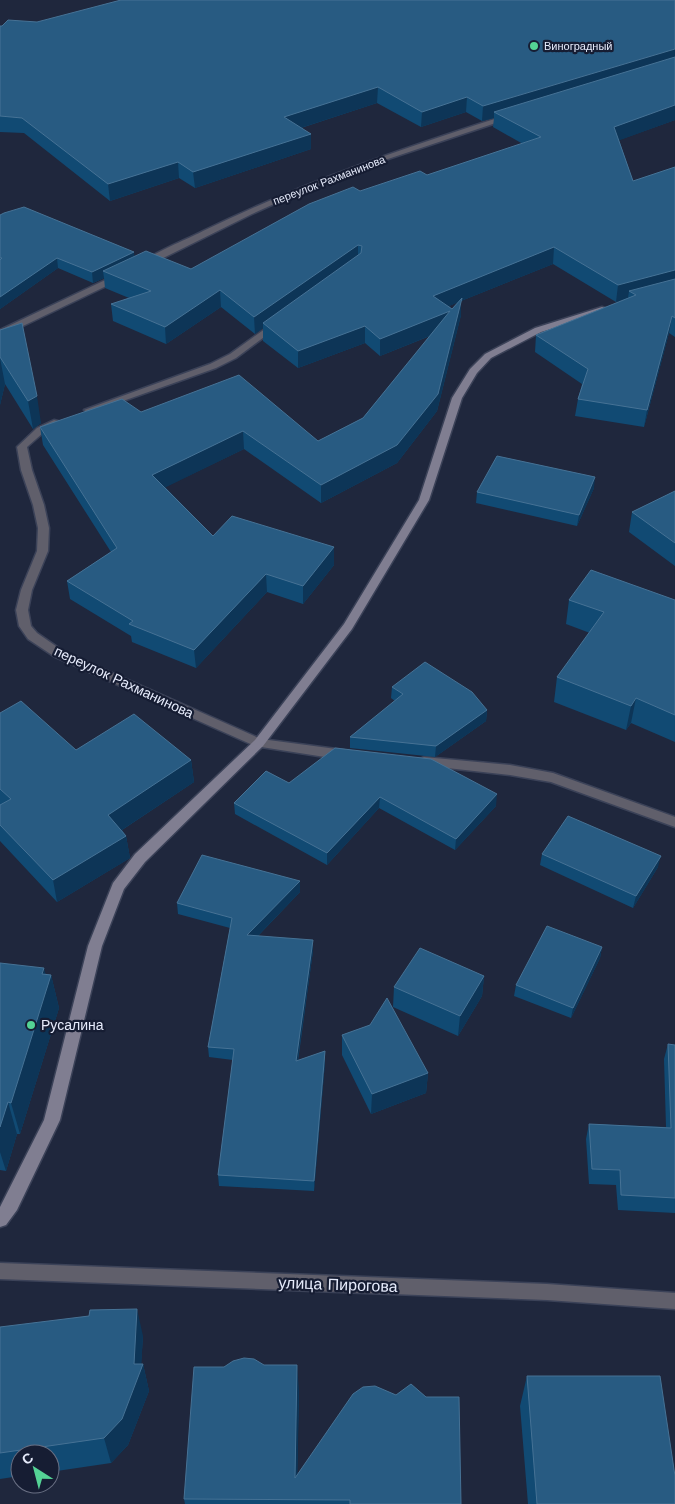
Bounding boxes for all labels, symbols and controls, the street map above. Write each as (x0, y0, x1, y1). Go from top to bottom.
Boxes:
marker: Виноградный (528, 40, 540, 52)
place label: Виноградный (544, 40, 612, 53)
street label: переулок Рахманинова (271, 153, 388, 208)
street label: переулок Рахманинова (52, 643, 196, 721)
place label: Русалина (41, 1017, 104, 1033)
marker: Русалина (25, 1019, 37, 1031)
street label: улица Пирогова (278, 1273, 398, 1296)
north arrow (10, 1444, 60, 1494)
text: С (19, 1449, 36, 1468)

